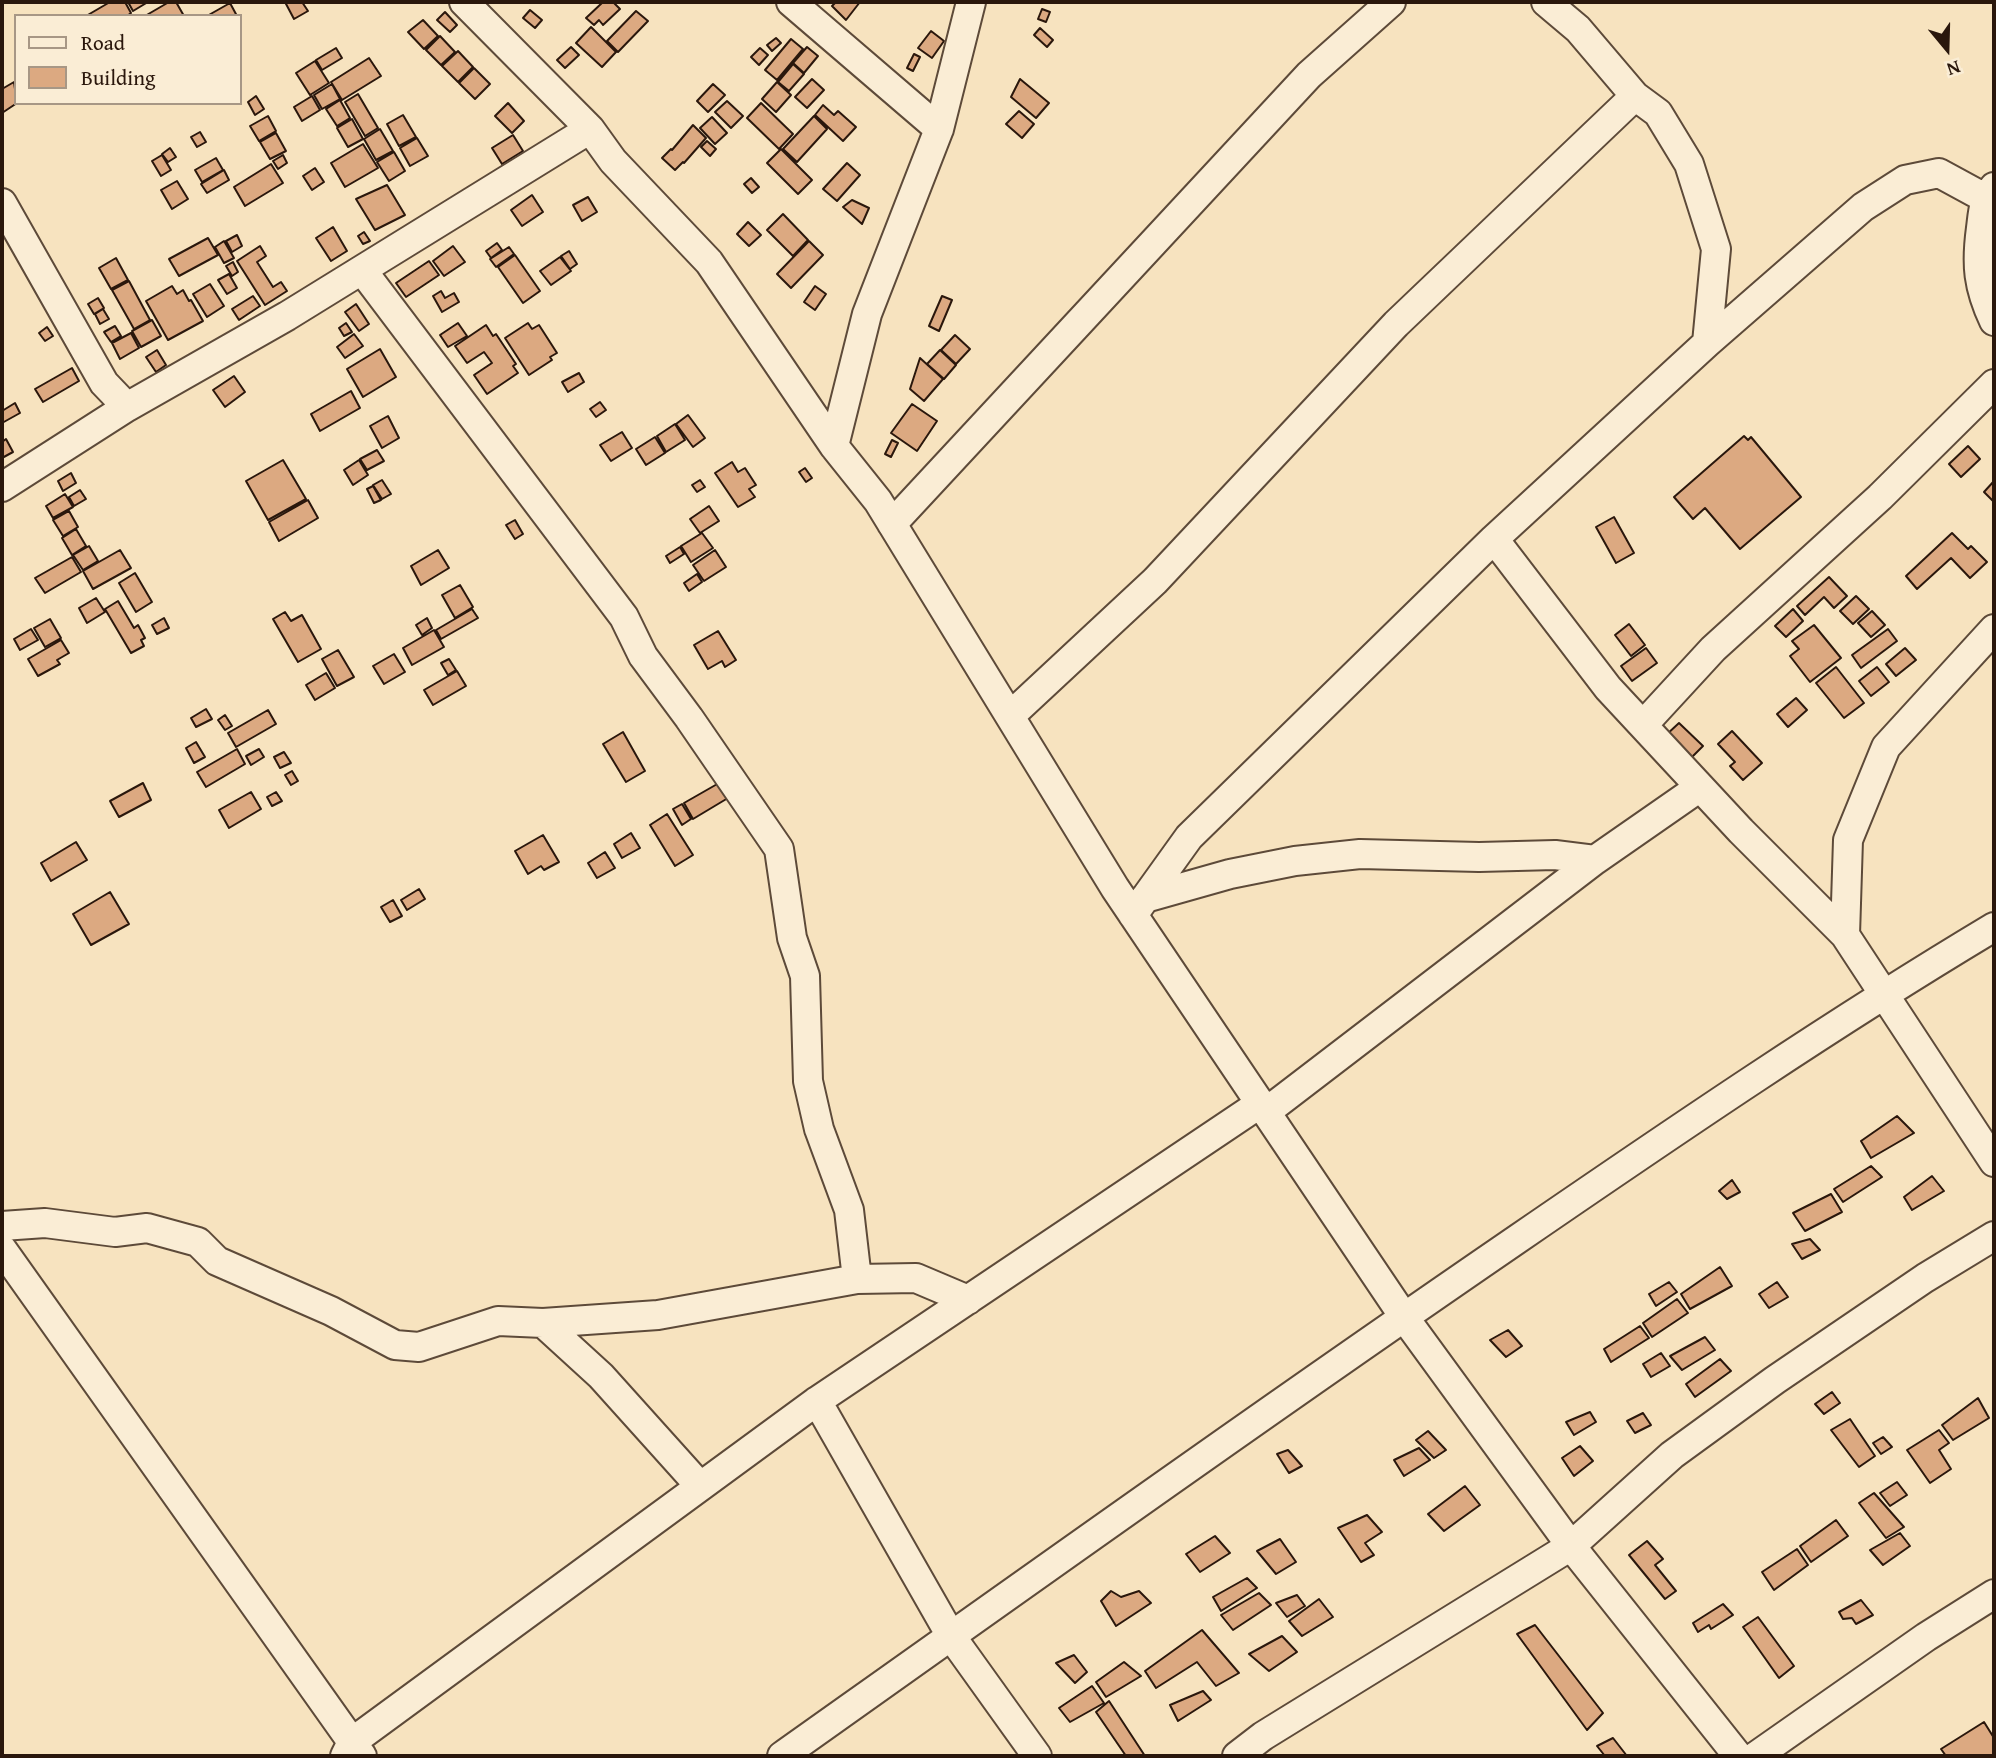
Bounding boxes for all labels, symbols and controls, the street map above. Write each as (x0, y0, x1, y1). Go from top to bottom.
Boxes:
legend (14, 14, 242, 105)
north arrow (1912, 14, 1982, 84)
text: Road (81, 27, 125, 58)
text: N (1943, 54, 1964, 84)
text: Building (81, 62, 155, 93)

